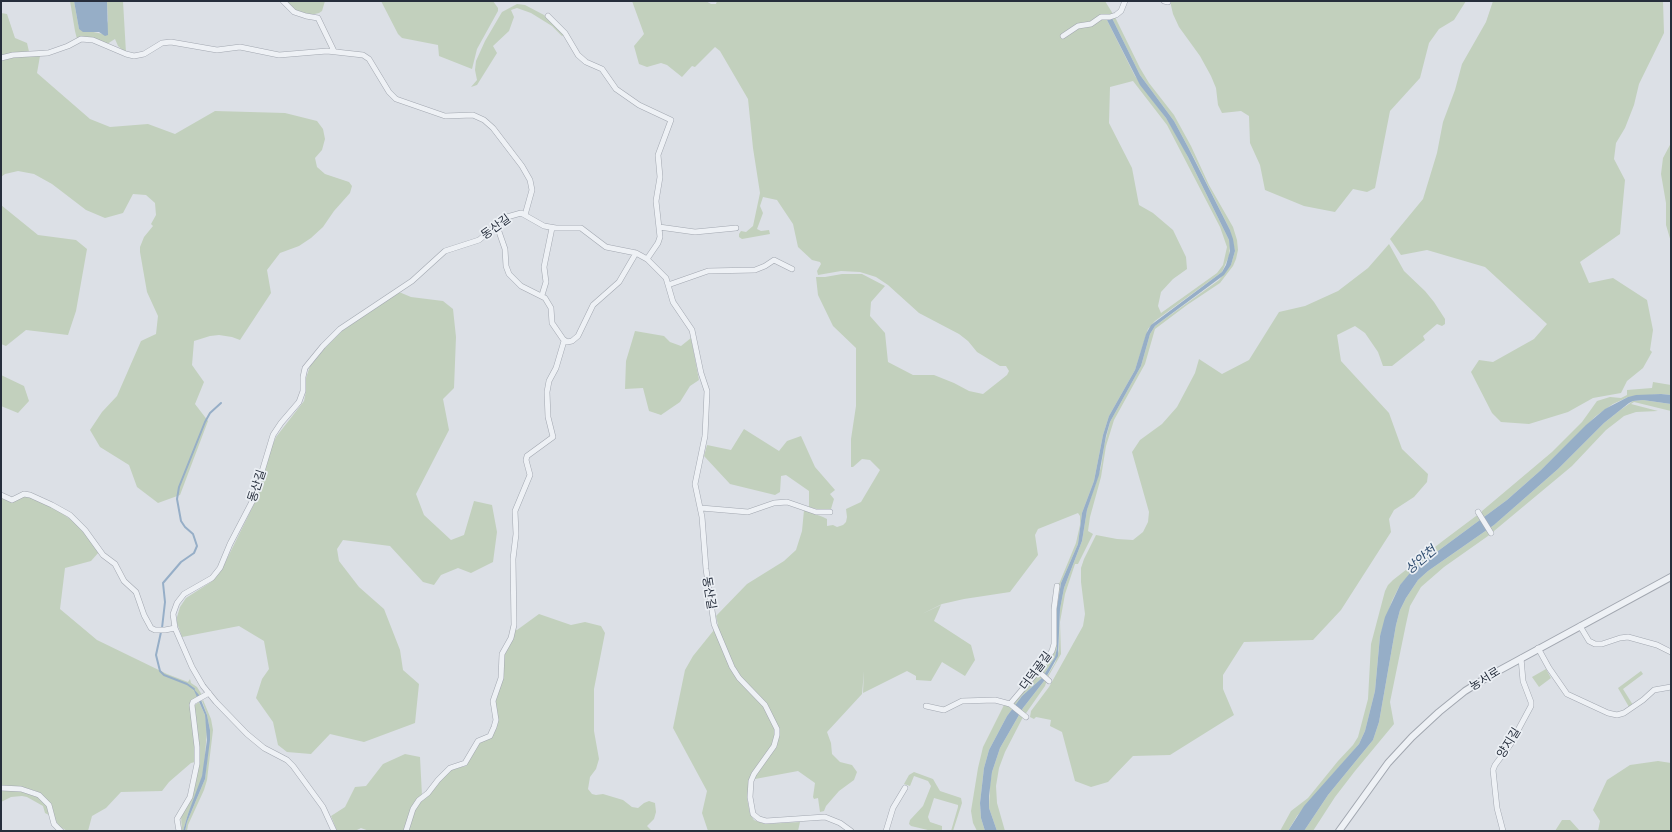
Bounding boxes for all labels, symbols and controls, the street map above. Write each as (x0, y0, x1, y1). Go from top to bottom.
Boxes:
street label: 동산길 (478, 211, 514, 243)
street label: 동산길 (245, 468, 269, 504)
water label: 상안천 (1402, 542, 1440, 578)
street label: 동산길 (699, 576, 719, 610)
street label: 더덕골길 (1017, 649, 1055, 693)
street label: 농서로 (1467, 664, 1503, 694)
street label: 양지길 (1494, 725, 1524, 761)

